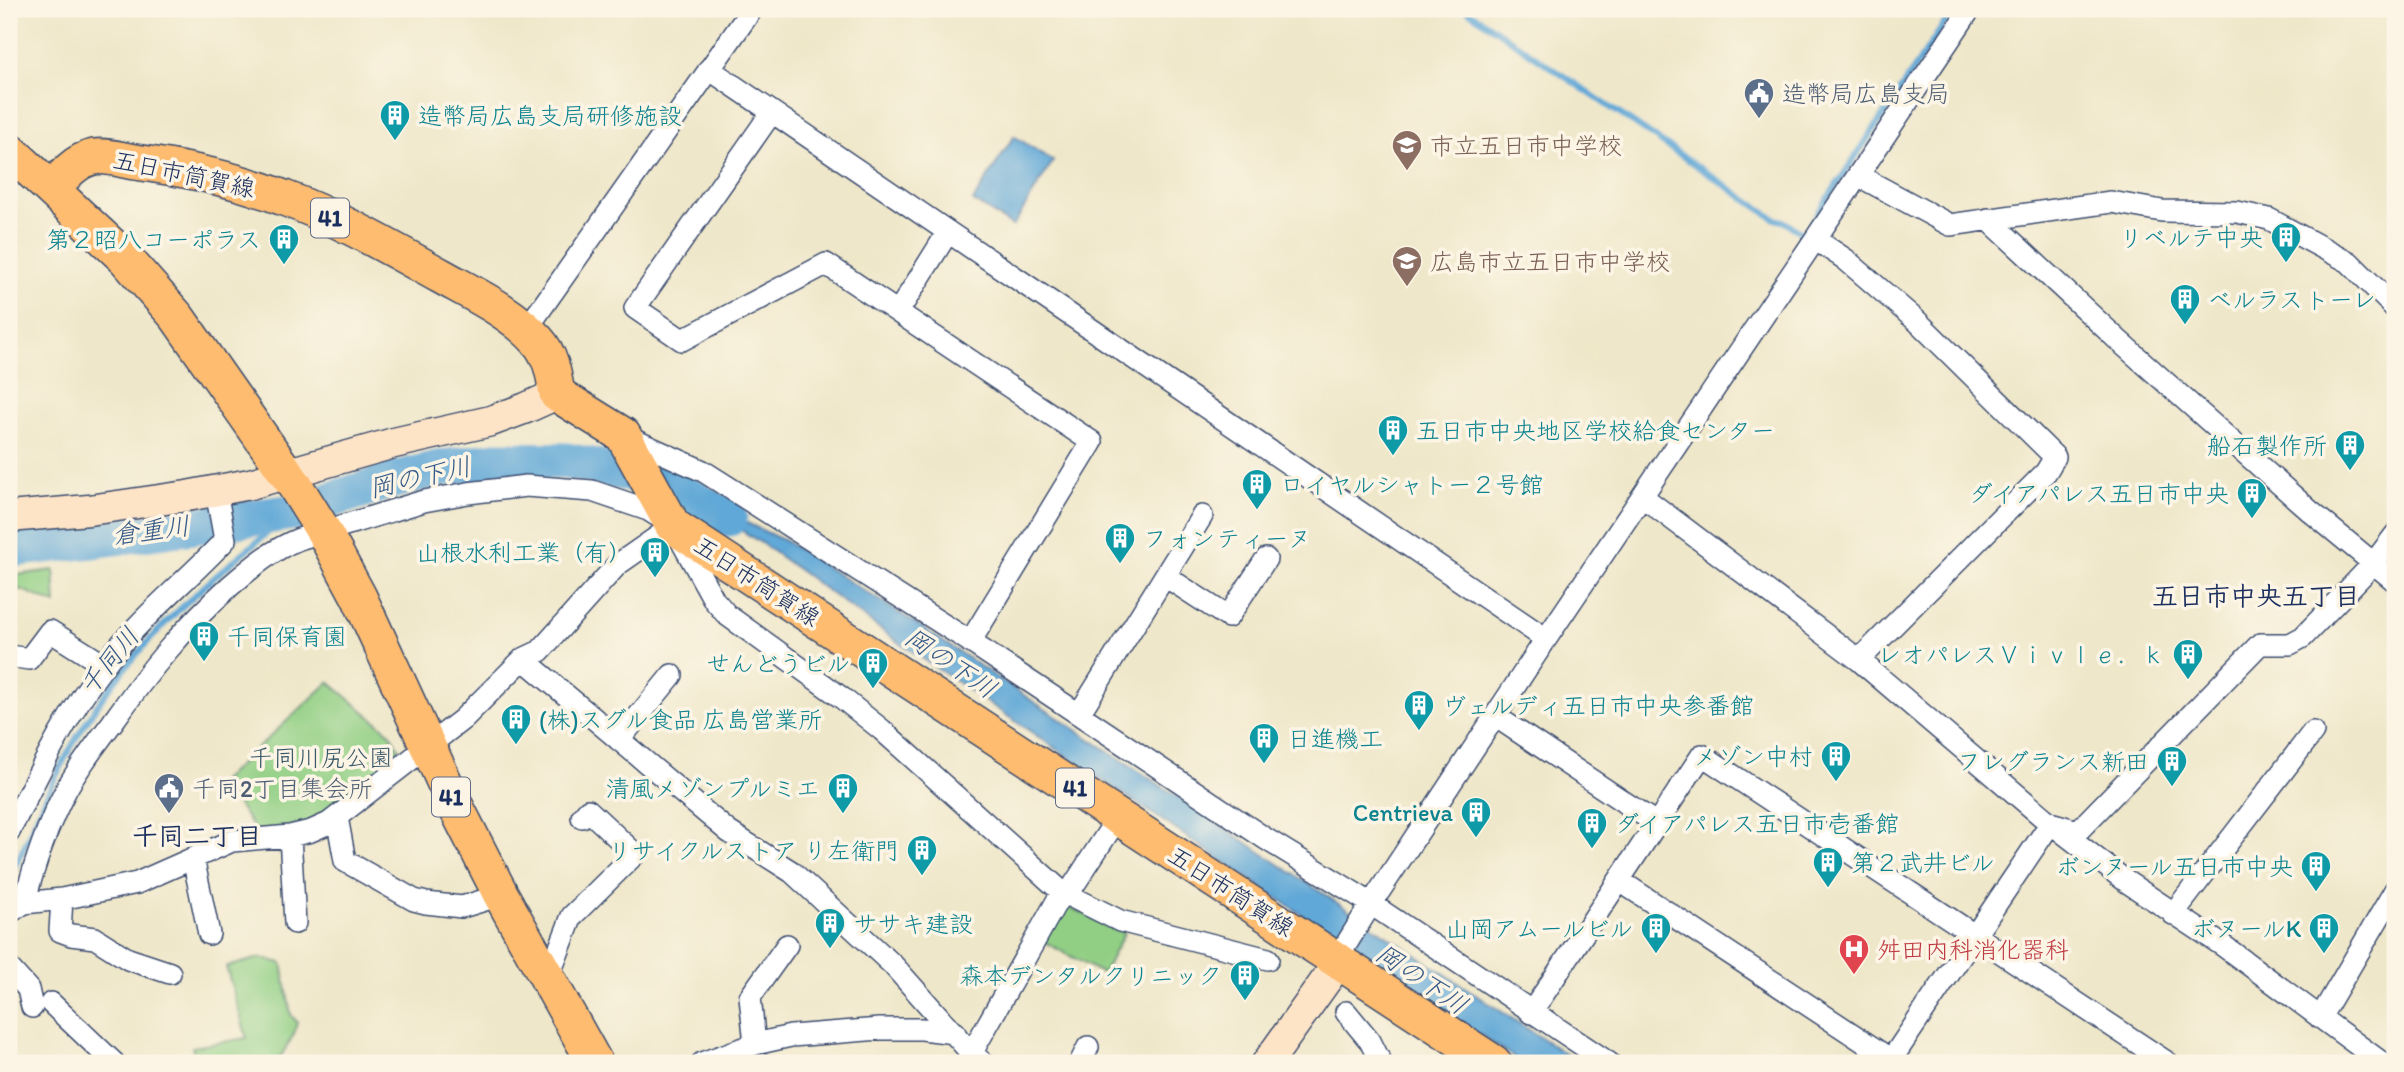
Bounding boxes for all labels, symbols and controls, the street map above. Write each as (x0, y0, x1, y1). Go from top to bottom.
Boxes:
public building icon: 造幣局広島支局 (1742, 76, 1776, 120)
place label: 造幣局広島支局 (1782, 79, 1950, 108)
building icon: 造幣局広島支局研修施設 (378, 98, 412, 142)
place label: 造幣局広島支局研修施設 (418, 101, 682, 130)
school or university icon: 市立五日市中学校 (1390, 128, 1424, 172)
place label: 市立五日市中学校 (1430, 131, 1622, 160)
street label: 五日市筒賀線 (111, 145, 257, 203)
road number: 41 (311, 198, 349, 238)
building icon: リベルテ中央 (2269, 220, 2303, 264)
building icon: 第２昭八コーポラス (267, 222, 301, 266)
place label: リベルテ中央 (2119, 223, 2263, 252)
place label: 第２昭八コーポラス (46, 225, 261, 254)
school or university icon: 広島市立五日市中学校 (1390, 244, 1424, 288)
place label: 広島市立五日市中学校 (1430, 247, 1670, 276)
building icon: ベルラストーレ (2168, 282, 2202, 326)
place label: ベルラストーレ (2208, 285, 2376, 314)
building icon: 五日市中央地区学校給食センター (1376, 413, 1410, 457)
place label: 五日市中央地区学校給食センター (1416, 416, 1775, 445)
building icon: 船石製作所 (2333, 428, 2367, 472)
place label: 船石製作所 (2207, 431, 2327, 460)
water label: 岡の下川 (366, 450, 474, 504)
building icon: ロイヤルシャトー２号館 (1240, 467, 1274, 511)
place label: ロイヤルシャトー２号館 (1280, 470, 1544, 499)
building icon: ダイアパレス五日市中央 (2235, 476, 2269, 520)
place label: ダイアパレス五日市中央 (1969, 479, 2229, 508)
water label: 倉重川 (110, 509, 192, 551)
building icon: フォンティーヌ (1103, 521, 1137, 565)
place label: フォンティーヌ (1143, 524, 1311, 553)
street label: 五日市筒賀線 (689, 530, 825, 632)
building icon: 山根水利工業（有） (638, 535, 672, 579)
place label: 山根水利工業（有） (416, 538, 632, 567)
district label: 五日市中央五丁目 (2152, 580, 2360, 612)
building icon: 千同保育園 (187, 619, 221, 663)
water label: 千同川 (72, 621, 146, 701)
water label: 岡の下川 (899, 621, 1003, 705)
place label: 千同保育園 (227, 622, 347, 651)
building icon: レオパレスＶｉｖｌｅ．ｋ (2171, 637, 2205, 681)
place label: レオパレスＶｉｖｌｅ．ｋ (1877, 640, 2165, 669)
building icon: せんどうビル (856, 646, 890, 690)
place label: せんどうビル (706, 649, 850, 678)
building icon: ヴェルディ五日市中央参番館 (1402, 688, 1436, 732)
place label: ヴェルディ五日市中央参番館 (1442, 691, 1754, 720)
building icon: (株)スグル食品 広島営業所 (499, 702, 533, 746)
place label: (株)スグル食品 広島営業所 (539, 705, 822, 734)
building icon: 日進機工 (1247, 721, 1281, 765)
place label: 日進機工 (1287, 724, 1383, 753)
building icon: メゾン中村 (1819, 739, 1853, 783)
place label: メゾン中村 (1693, 742, 1813, 771)
park label: 千同川尻公園 (249, 743, 393, 772)
building icon: フレグランス新田 (2155, 744, 2189, 788)
place label: フレグランス新田 (1957, 747, 2149, 776)
road number: 41 (1056, 768, 1094, 808)
public building icon: 千同2丁目集会所 (152, 771, 186, 815)
building icon: 清風メゾンプルミエ (826, 771, 860, 815)
place label: 千同2丁目集会所 (192, 774, 373, 803)
place label: 清風メゾンプルミエ (605, 774, 820, 803)
road number: 41 (432, 778, 470, 817)
building icon: Centrieva (1459, 795, 1493, 839)
place label: Centrieva (1353, 798, 1453, 827)
building icon: ダイアパレス五日市壱番館 (1575, 806, 1609, 850)
place label: ダイアパレス五日市壱番館 (1615, 809, 1899, 838)
district label: 千同二丁目 (132, 820, 262, 852)
building icon: リサイクルストア り左衛門 (905, 833, 939, 877)
place label: リサイクルストア り左衛門 (608, 836, 899, 865)
street label: 五日市筒賀線 (1163, 840, 1299, 942)
building icon: 第２武井ビル (1811, 845, 1845, 889)
place label: 第２武井ビル (1851, 848, 1995, 877)
building icon: ボンヌール五日市中央 (2299, 849, 2333, 893)
place label: ボンヌール五日市中央 (2055, 852, 2293, 881)
building icon: ササキ建設 (813, 906, 847, 950)
place label: ササキ建設 (853, 909, 973, 938)
building icon: 山岡アムールビル (1639, 911, 1673, 955)
building icon: ボヌールK (2307, 911, 2341, 955)
place label: 山岡アムールビル (1445, 914, 1633, 943)
place label: ボヌールK (2191, 914, 2302, 943)
hospital icon: 舛田内科消化器科 (1837, 932, 1871, 976)
place label: 舛田内科消化器科 (1877, 935, 2069, 964)
water label: 岡の下川 (1370, 937, 1474, 1021)
building icon: 森本デンタルクリニック (1228, 958, 1262, 1002)
place label: 森本デンタルクリニック (959, 961, 1222, 990)

